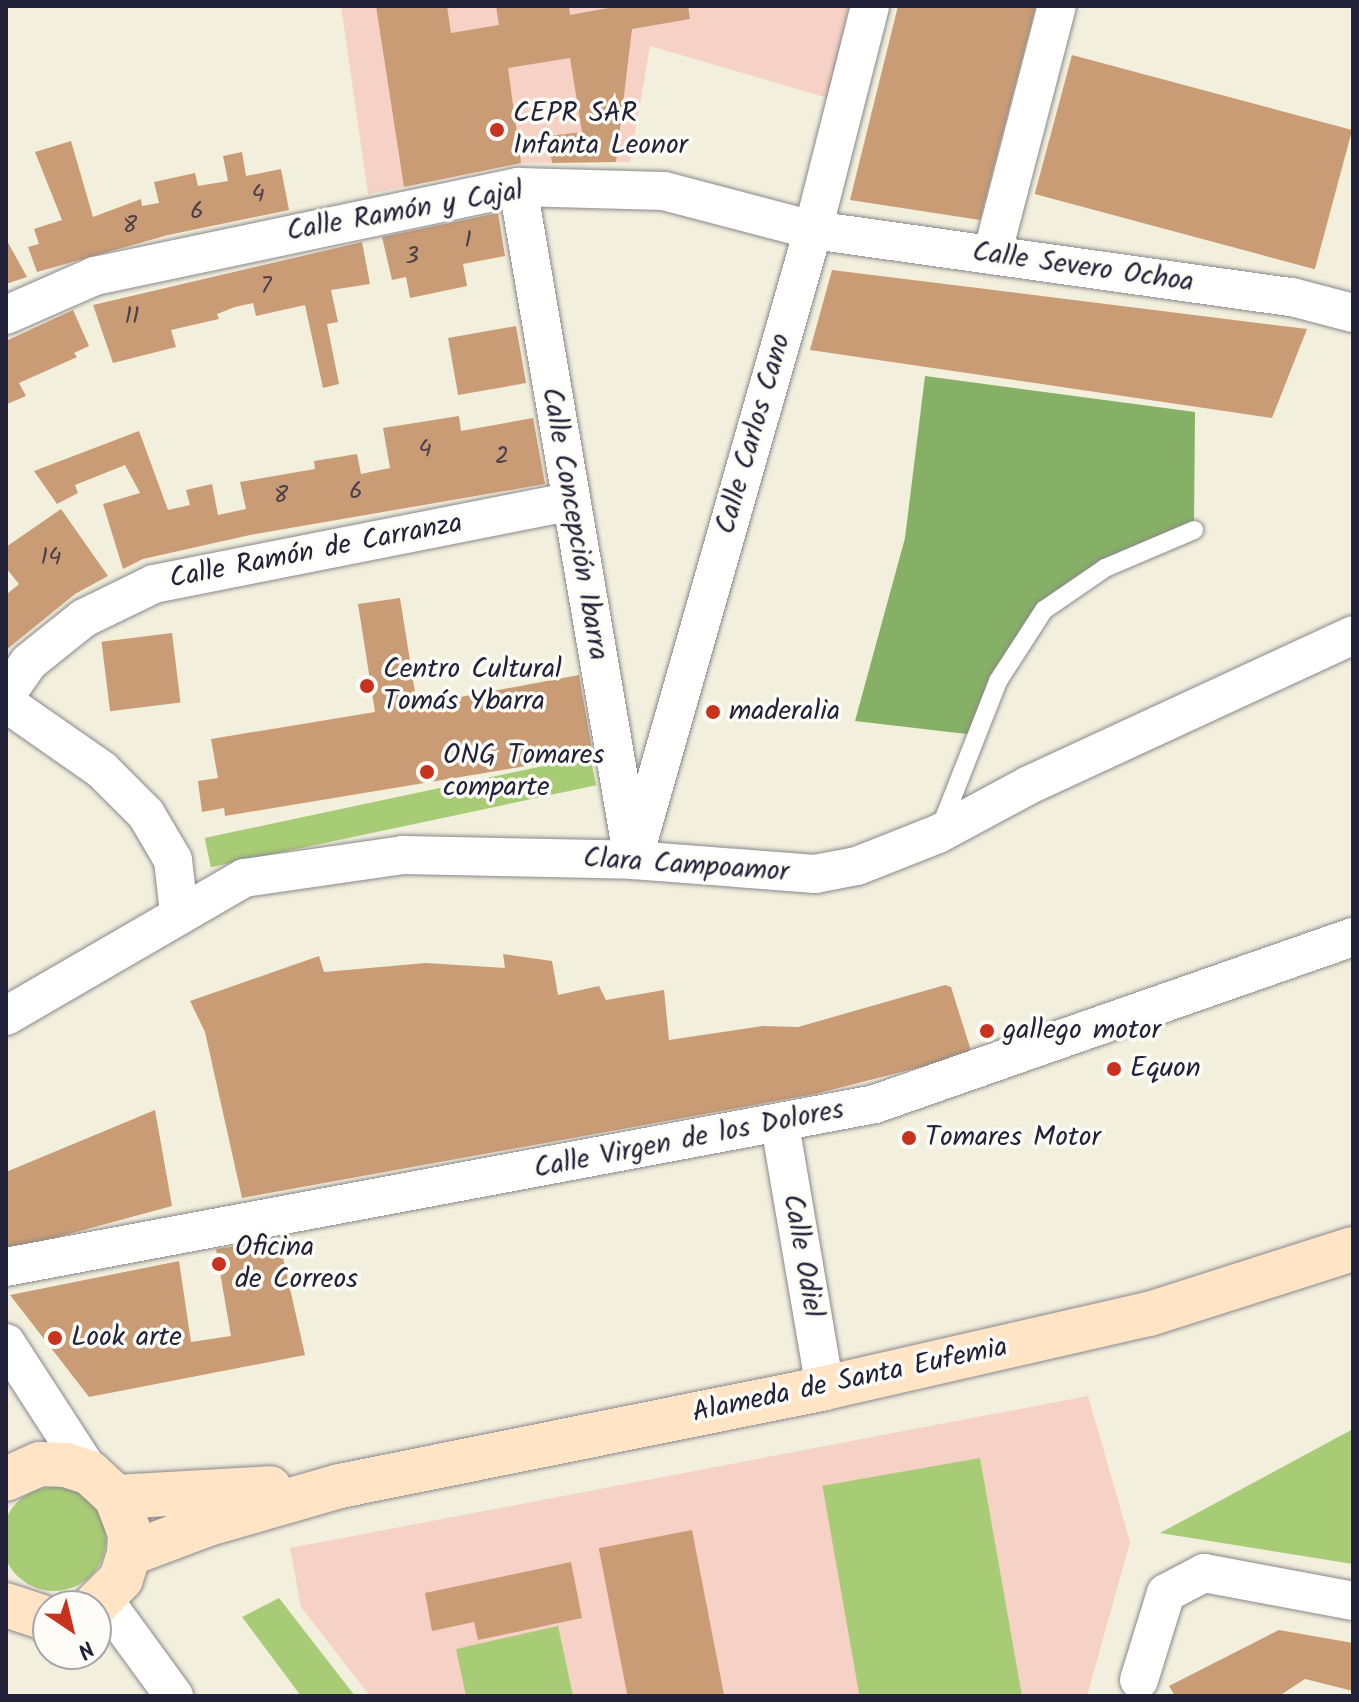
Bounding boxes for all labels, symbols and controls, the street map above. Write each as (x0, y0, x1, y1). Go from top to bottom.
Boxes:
place label: CEPR SAR Infanta Leonor (513, 97, 688, 163)
marker: CEPR SAR Infanta Leonor (488, 121, 506, 139)
street label: Calle Ramón y Cajal (284, 175, 526, 249)
house number: 4 (251, 181, 265, 209)
house number: 6 (190, 198, 204, 226)
house number: 8 (123, 212, 137, 240)
house number: 1 (464, 227, 472, 255)
street label: Calle Severo Ochoa (970, 236, 1196, 300)
house number: 3 (405, 243, 419, 271)
house number: 7 (260, 273, 272, 301)
house number: 11 (124, 303, 140, 331)
street label: Calle Carlos Cano (709, 330, 799, 538)
street label: Calle Concepción Ibarra (533, 385, 615, 663)
house number: 4 (418, 436, 432, 464)
house number: 2 (495, 443, 509, 471)
house number: 6 (349, 478, 363, 506)
house number: 8 (274, 482, 288, 510)
street label: Calle Ramón de Carranza (167, 507, 465, 597)
house number: 14 (41, 544, 61, 572)
place label: Centro Cultural Tomás Ybarra (383, 653, 562, 719)
marker: Centro Cultural Tomás Ybarra (358, 677, 376, 695)
place label: maderalia (729, 695, 840, 729)
marker: maderalia (704, 703, 722, 721)
place label: ONG Tomares comparte (443, 739, 604, 805)
marker: ONG Tomares comparte (418, 763, 436, 781)
street label: Clara Campoamor (582, 842, 790, 890)
place label: gallego motor (1003, 1014, 1161, 1048)
marker: gallego motor (978, 1022, 996, 1040)
place label: Equon (1130, 1052, 1201, 1086)
marker: Equon (1105, 1060, 1123, 1078)
street label: Calle Virgen de los Dolores (531, 1093, 847, 1187)
place label: Tomares Motor (925, 1121, 1101, 1155)
marker: Tomares Motor (900, 1129, 918, 1147)
street label: Calle Odiel (775, 1192, 829, 1320)
place label: Oficina de Correos (235, 1231, 358, 1297)
marker: Oficina de Correos (210, 1255, 228, 1273)
place label: Look arte (71, 1321, 182, 1355)
marker: Look arte (46, 1329, 64, 1347)
street label: Alameda de Santa Eufemia (689, 1331, 1011, 1431)
north arrow (32, 1590, 112, 1670)
text: N (69, 1630, 101, 1667)

